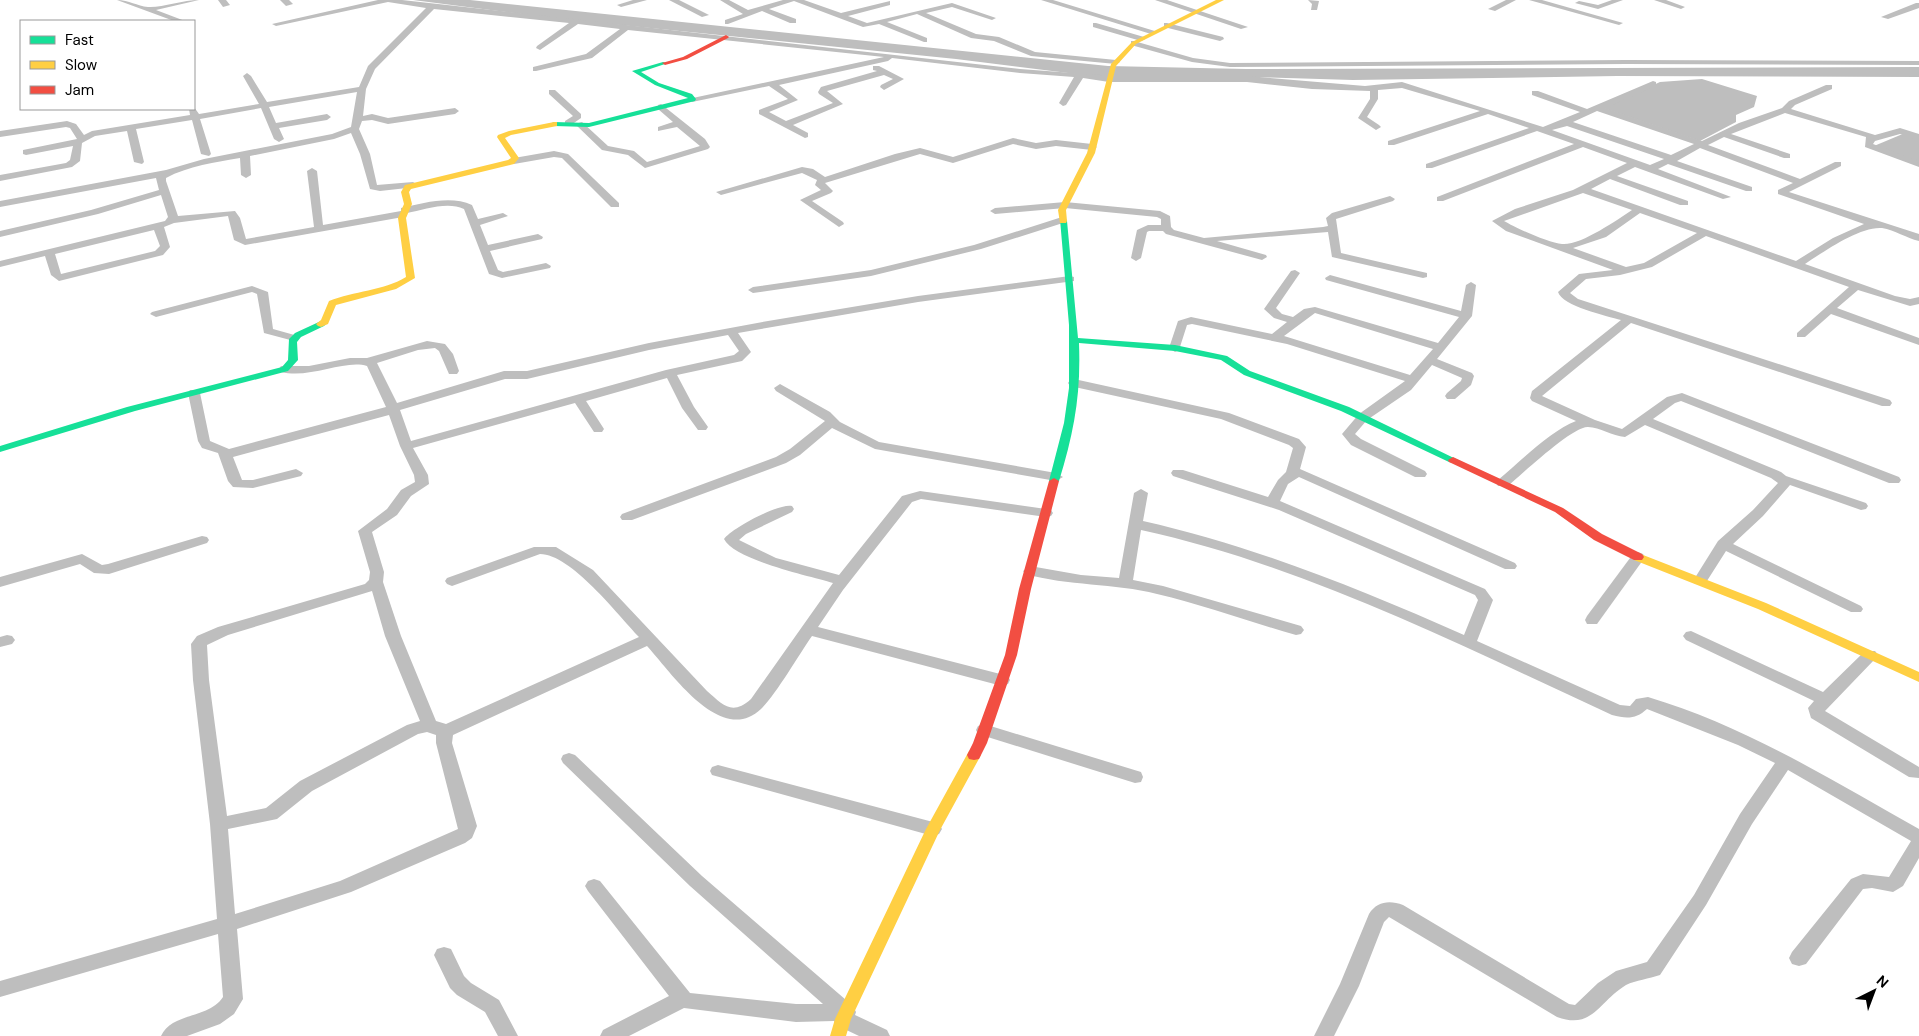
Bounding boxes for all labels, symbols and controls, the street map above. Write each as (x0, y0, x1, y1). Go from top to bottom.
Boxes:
legend (20, 20, 195, 110)
text: Fast (65, 30, 94, 50)
text: Slow (65, 55, 98, 75)
text: Jam (65, 80, 94, 100)
north arrow (1849, 966, 1899, 1016)
text: N (1873, 971, 1893, 991)

